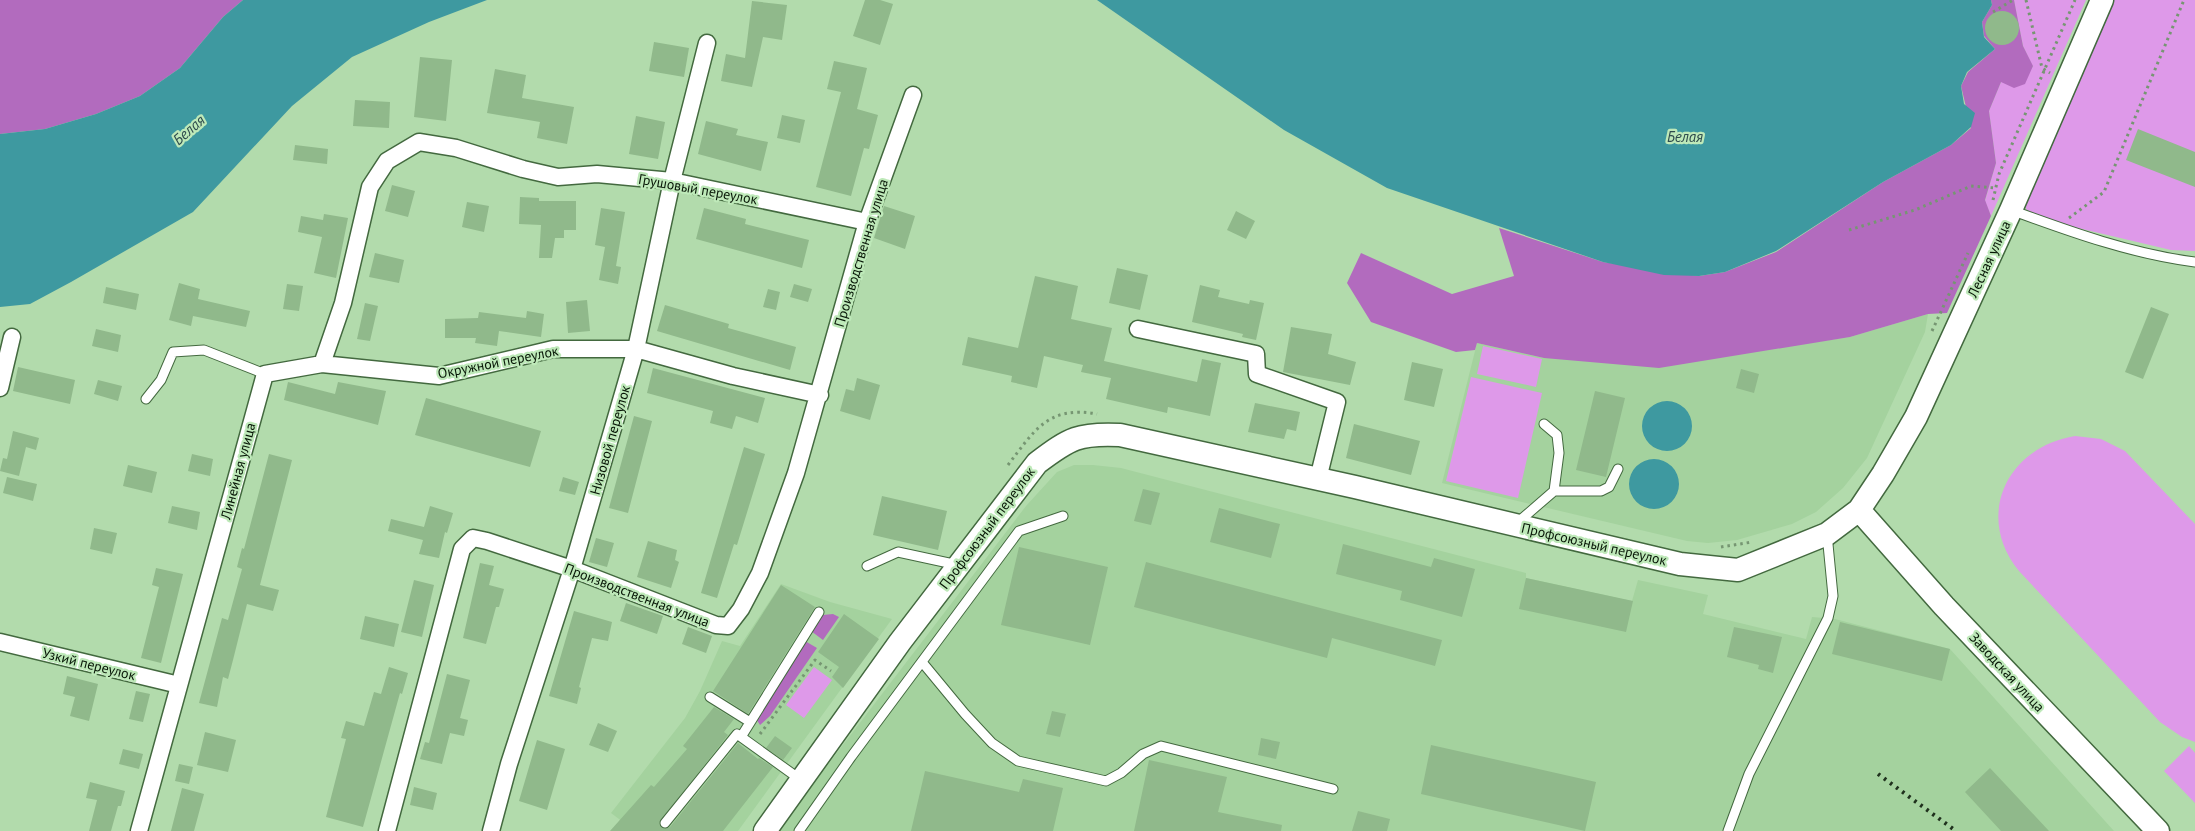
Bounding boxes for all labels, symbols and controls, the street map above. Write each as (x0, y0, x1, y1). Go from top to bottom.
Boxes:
water label: Белая (169, 111, 209, 149)
water label: Белая (1667, 127, 1703, 146)
street label: Грушовый переулок (637, 170, 759, 208)
street label: Производственная улица (830, 177, 892, 329)
street label: Лесная улица (1963, 218, 2015, 301)
street label: Окружной переулок (436, 341, 560, 383)
street label: Низовой переулок (586, 383, 634, 497)
street label: Линейная улица (216, 421, 260, 522)
street label: Профсоюзный переулок (935, 463, 1039, 593)
street label: Профсоюзный переулок (1520, 519, 1669, 570)
street label: Производственная улица (562, 559, 712, 631)
street label: Заводская улица (1965, 628, 2049, 716)
street label: Узкий переулок (40, 644, 138, 684)

